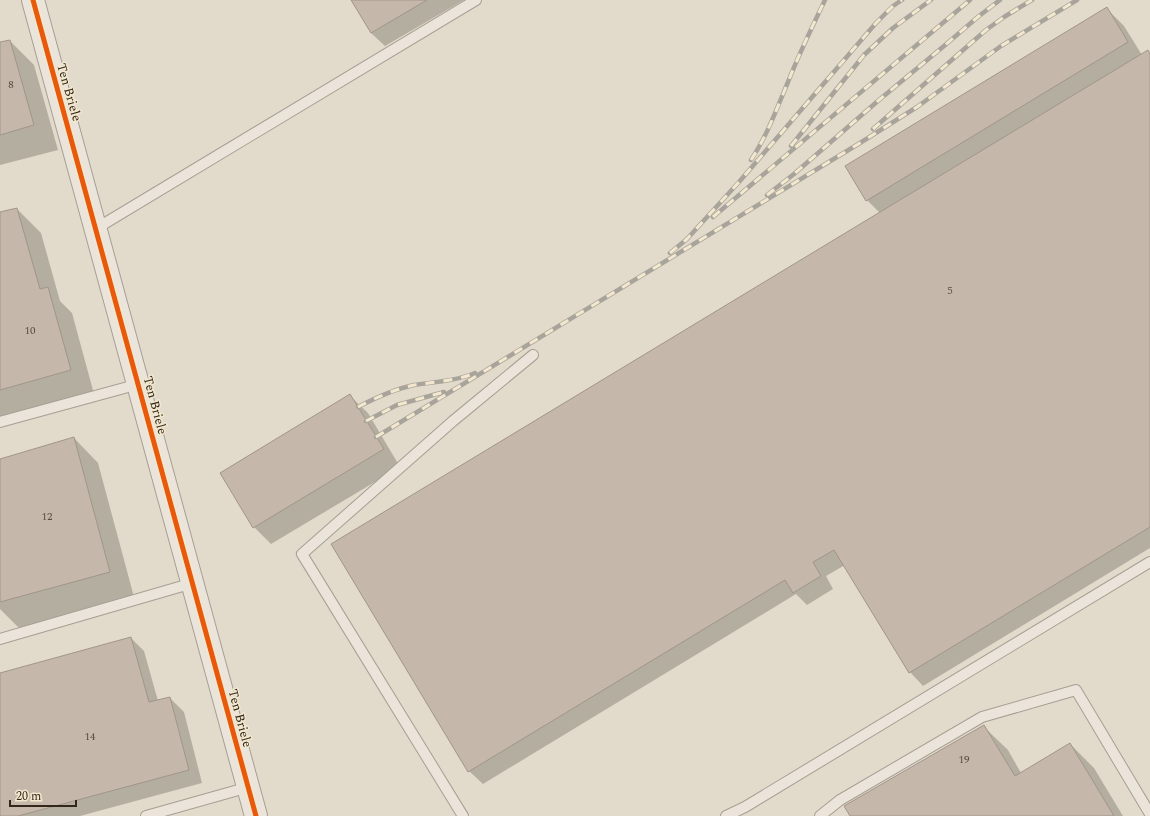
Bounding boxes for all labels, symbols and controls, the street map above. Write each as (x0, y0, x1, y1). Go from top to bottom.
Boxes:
street label: Ten Briele (51, 61, 87, 124)
house number: 8 (8, 76, 14, 93)
house number: 5 (947, 282, 953, 299)
house number: 10 (25, 322, 36, 339)
street label: Ten Briele (138, 374, 172, 437)
house number: 12 (42, 508, 53, 525)
street label: Ten Briele (223, 687, 257, 750)
house number: 14 (85, 728, 96, 745)
house number: 19 (959, 751, 970, 768)
scale bar (10, 782, 76, 808)
text: 20 m (16, 787, 41, 806)

